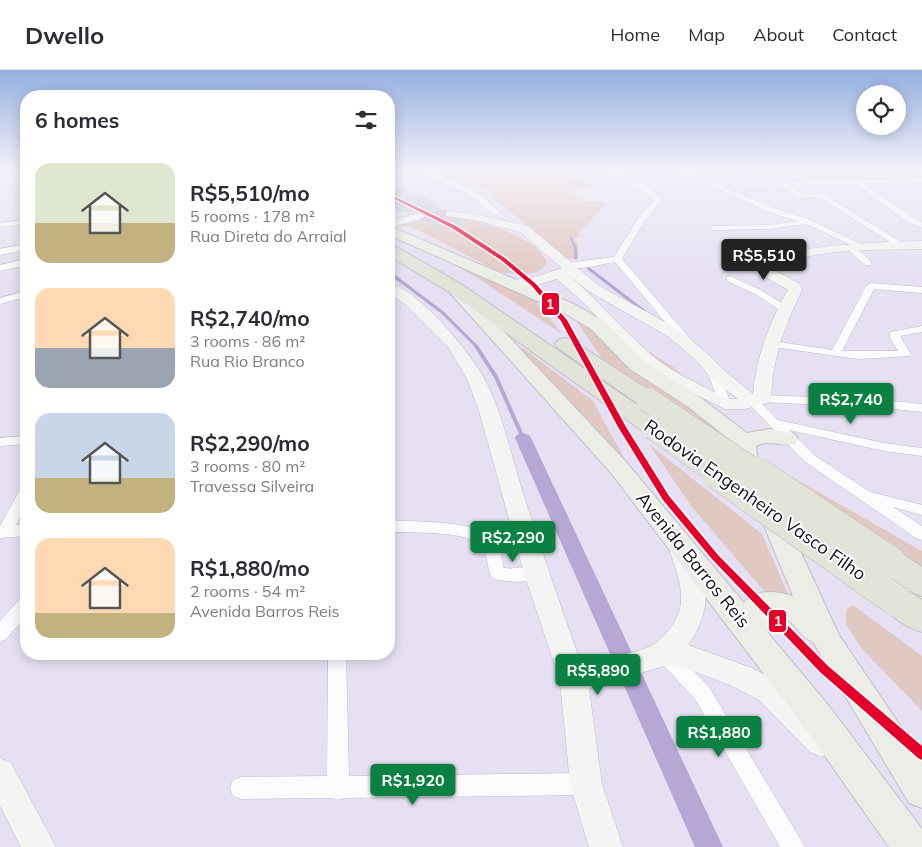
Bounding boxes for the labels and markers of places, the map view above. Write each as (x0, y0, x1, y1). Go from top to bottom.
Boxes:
pin: R$5,510 (718, 238, 810, 281)
pin: R$2,740 (805, 382, 897, 425)
pin: R$2,290 (467, 520, 559, 563)
pin: R$5,890 (552, 654, 644, 696)
pin: R$1,880 (673, 716, 765, 758)
pin: R$1,920 (367, 764, 459, 806)

